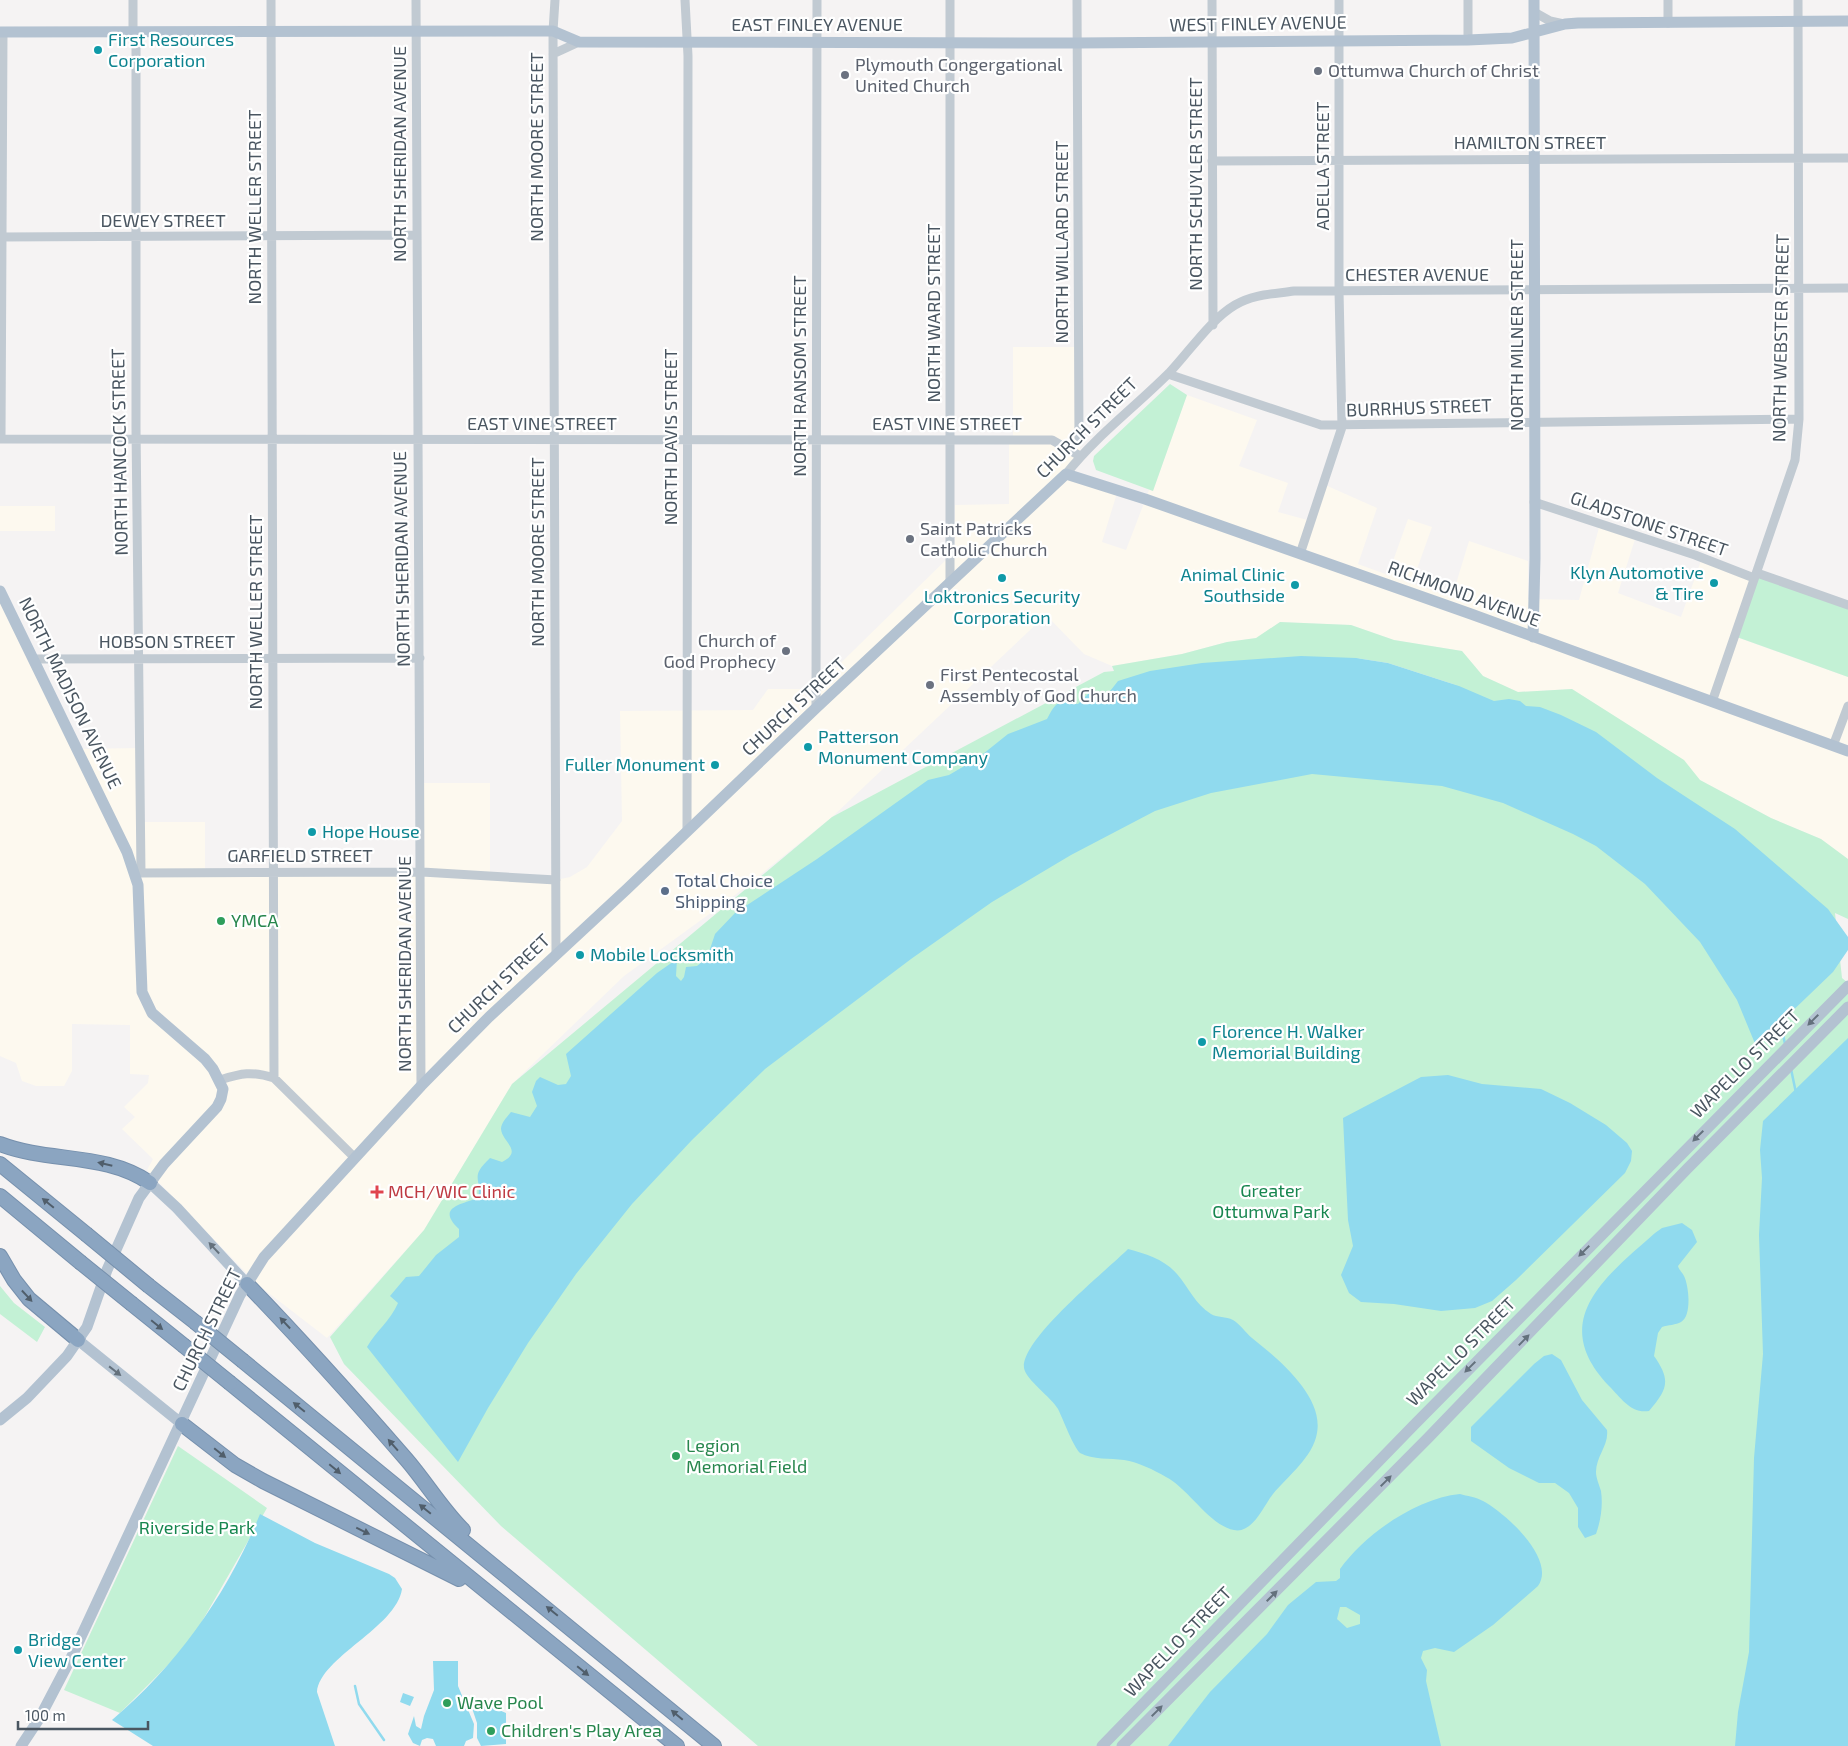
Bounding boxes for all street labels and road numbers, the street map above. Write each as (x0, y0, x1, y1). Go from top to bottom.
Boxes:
street label: WEST FINLEY AVENUE (1169, 10, 1347, 36)
street label: EAST FINLEY AVENUE (731, 13, 903, 35)
street label: NORTH SHERIDAN AVENUE (388, 46, 410, 262)
street label: NORTH MOORE STREET (525, 52, 547, 242)
street label: NORTH SCHUYLER STREET (1184, 77, 1206, 291)
street label: ADELLA STREET (1311, 101, 1333, 230)
street label: NORTH WELLER STREET (243, 109, 265, 305)
street label: HAMILTON STREET (1454, 131, 1607, 153)
street label: NORTH WILLARD STREET (1050, 140, 1072, 343)
street label: DEWEY STREET (100, 209, 226, 231)
street label: NORTH WARD STREET (922, 223, 944, 403)
street label: NORTH WEBSTER STREET (1767, 233, 1793, 442)
street label: NORTH MILNER STREET (1505, 238, 1527, 431)
street label: CHESTER AVENUE (1345, 263, 1489, 285)
street label: NORTH RANSOM STREET (788, 275, 810, 477)
street label: NORTH HANCOCK STREET (106, 348, 132, 556)
street label: NORTH DAVIS STREET (659, 348, 681, 525)
street label: CHURCH STREET (1031, 372, 1142, 482)
street label: BURRHUS STREET (1346, 393, 1493, 421)
street label: EAST VINE STREET (467, 412, 617, 434)
street label: EAST VINE STREET (872, 412, 1022, 434)
street label: NORTH SHERIDAN AVENUE (388, 451, 414, 667)
street label: NORTH MOORE STREET (526, 457, 548, 647)
street label: GLADSTONE STREET (1568, 486, 1731, 561)
street label: NORTH WELLER STREET (244, 514, 266, 710)
street label: RICHMOND AVENUE (1385, 555, 1544, 631)
street label: NORTH MADISON AVENUE (15, 593, 127, 792)
street label: HOBSON STREET (99, 630, 236, 652)
street label: CHURCH STREET (737, 652, 850, 760)
street label: GARFIELD STREET (227, 844, 373, 866)
street label: NORTH SHERIDAN AVENUE (393, 856, 415, 1072)
street label: CHURCH STREET (442, 928, 555, 1038)
street label: WAPELLO STREET (1685, 1004, 1804, 1122)
street label: CHURCH STREET (167, 1264, 246, 1395)
street label: WAPELLO STREET (1401, 1292, 1520, 1410)
street label: WAPELLO STREET (1119, 1581, 1236, 1701)

